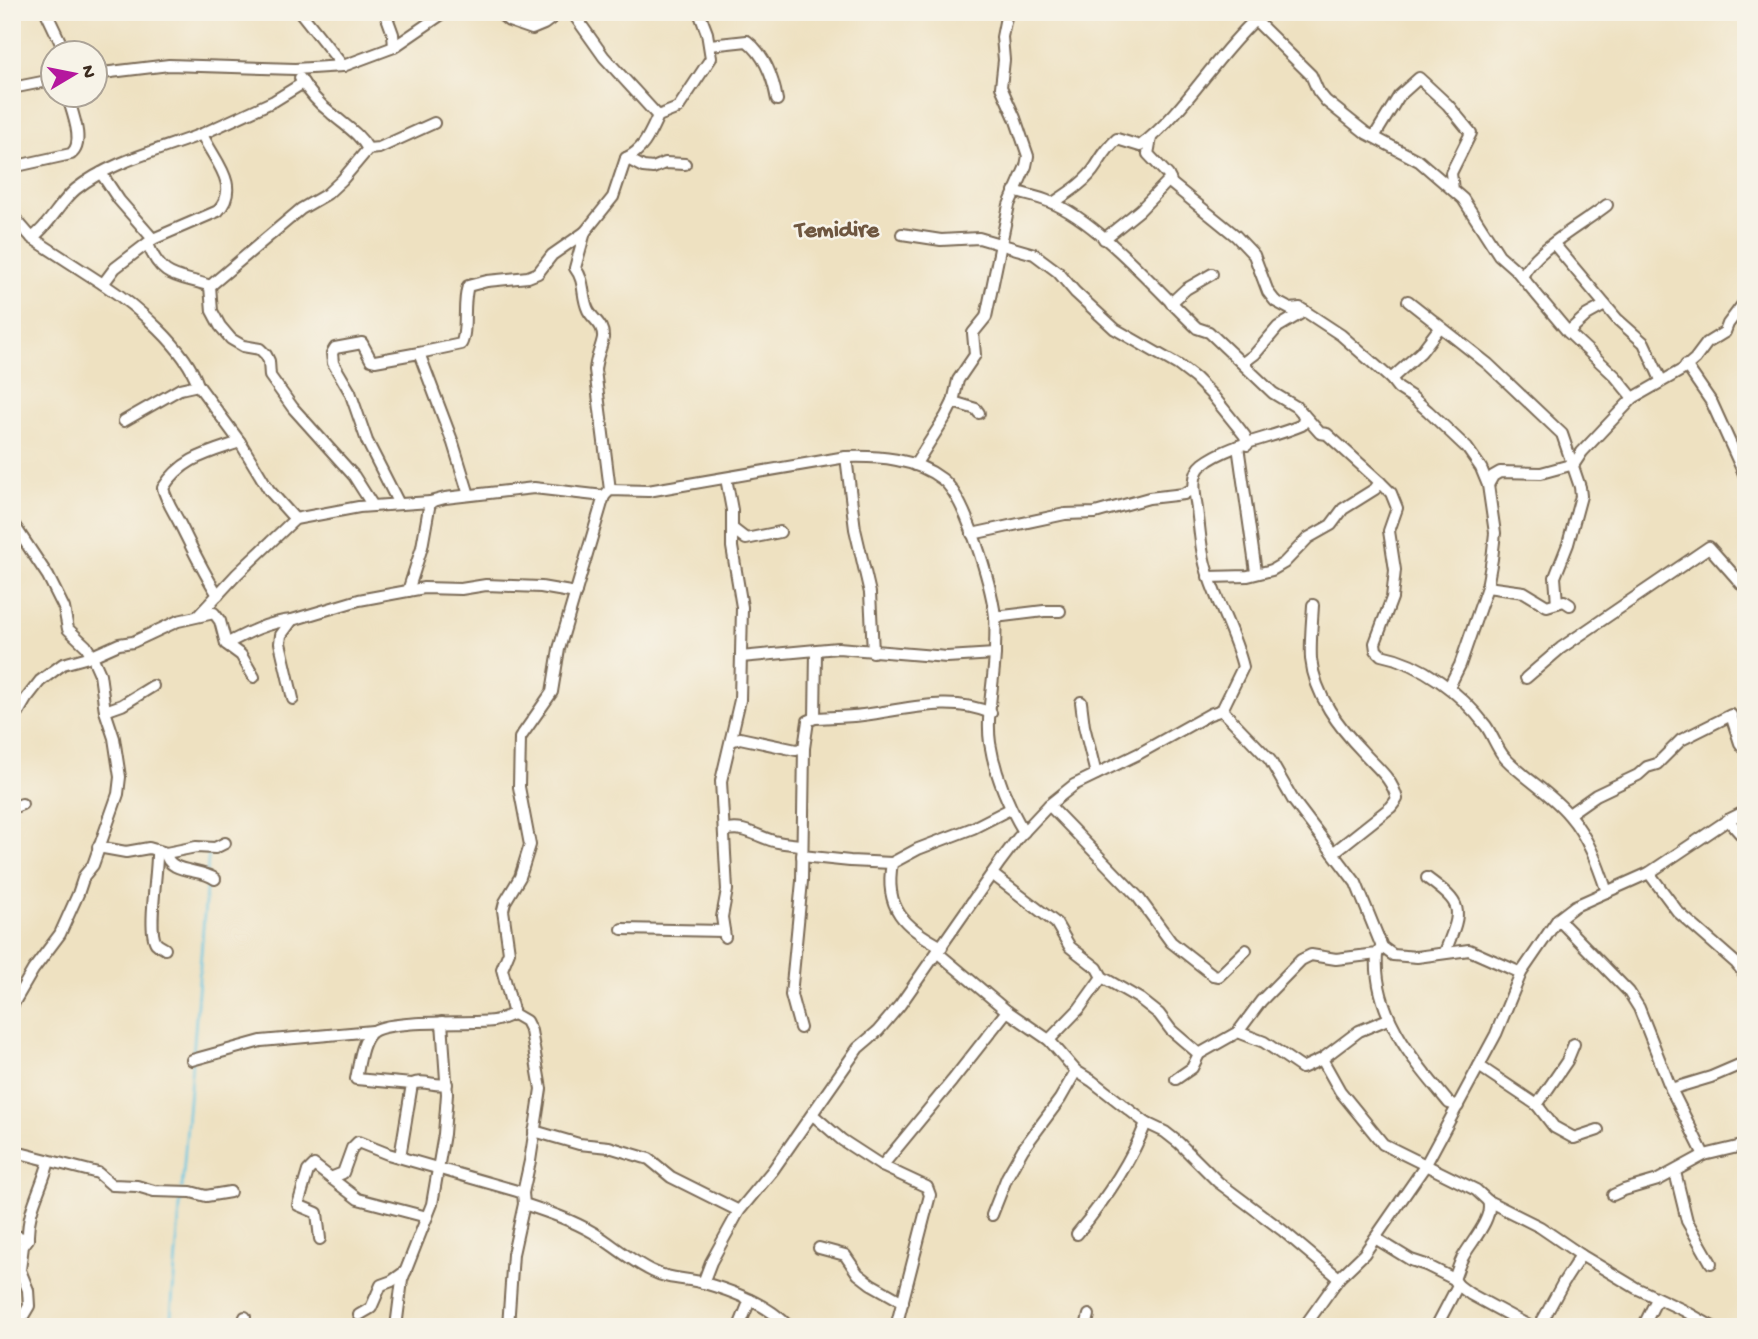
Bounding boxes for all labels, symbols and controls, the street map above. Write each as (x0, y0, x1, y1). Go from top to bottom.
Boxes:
north arrow (38, 38, 108, 108)
text: N (75, 64, 100, 80)
district label: Temidire (793, 217, 881, 246)

